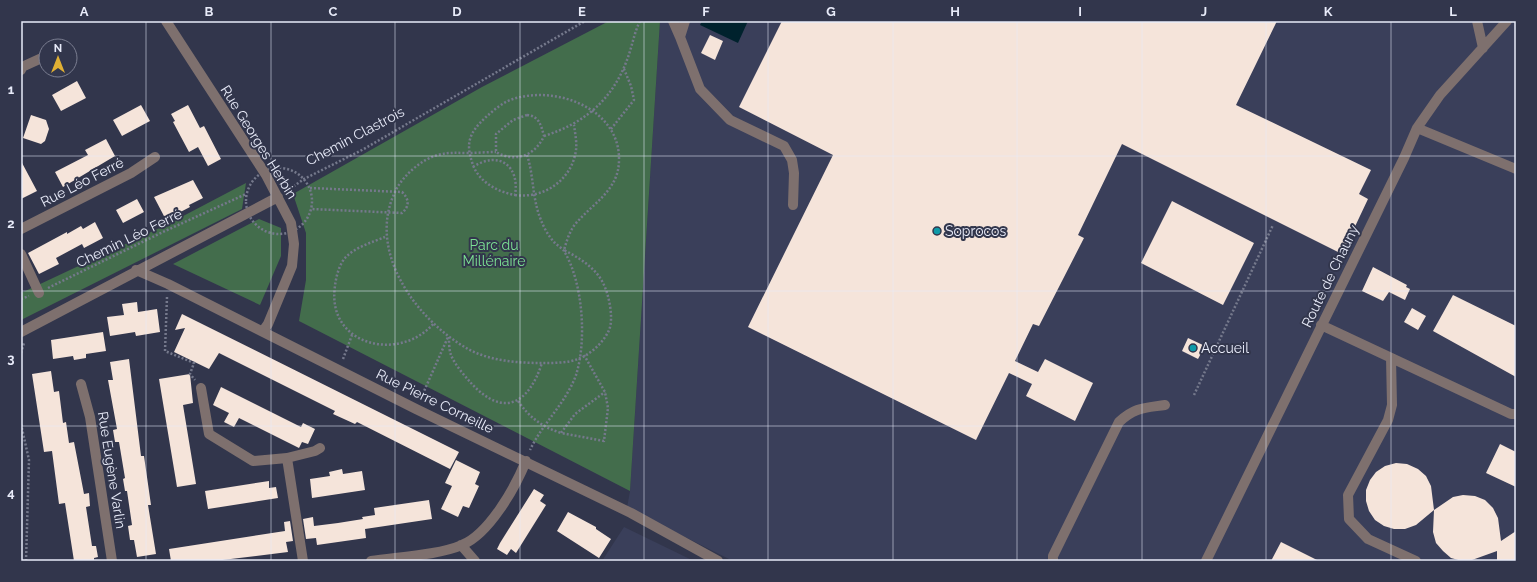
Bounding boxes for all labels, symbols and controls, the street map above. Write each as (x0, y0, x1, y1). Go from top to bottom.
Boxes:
text: A (80, 4, 89, 19)
text: B (205, 4, 214, 19)
text: C (329, 4, 338, 19)
text: D (452, 4, 462, 19)
text: E (578, 4, 586, 19)
text: F (702, 4, 710, 19)
text: G (826, 4, 836, 19)
text: H (950, 4, 960, 19)
text: I (1078, 4, 1082, 19)
text: J (1201, 4, 1207, 19)
text: K (1324, 4, 1333, 19)
text: L (1449, 4, 1457, 19)
north arrow (38, 38, 78, 78)
text: N (54, 42, 62, 55)
text: 1 (8, 82, 15, 97)
street label: Rue Georges Herbin (218, 82, 300, 202)
street label: Chemin Clastrois (303, 103, 407, 169)
street label: Rue Léo Ferré (38, 154, 126, 210)
street label: Chemin Léo Ferré (74, 205, 184, 271)
text: 2 (7, 216, 15, 231)
street label: Route de Chauny (1298, 222, 1362, 330)
place label: Soprocos (945, 223, 1006, 239)
marker: Soprocos (932, 226, 942, 236)
park label: Parc du Millénaire (463, 237, 525, 269)
place label: Accueil (1201, 340, 1249, 356)
marker: Accueil (1188, 343, 1198, 353)
text: 3 (7, 351, 15, 366)
street label: Rue Pierre Corneille (374, 366, 496, 436)
street label: Rue Eugène Varlin (95, 410, 129, 530)
text: 4 (7, 485, 15, 500)

